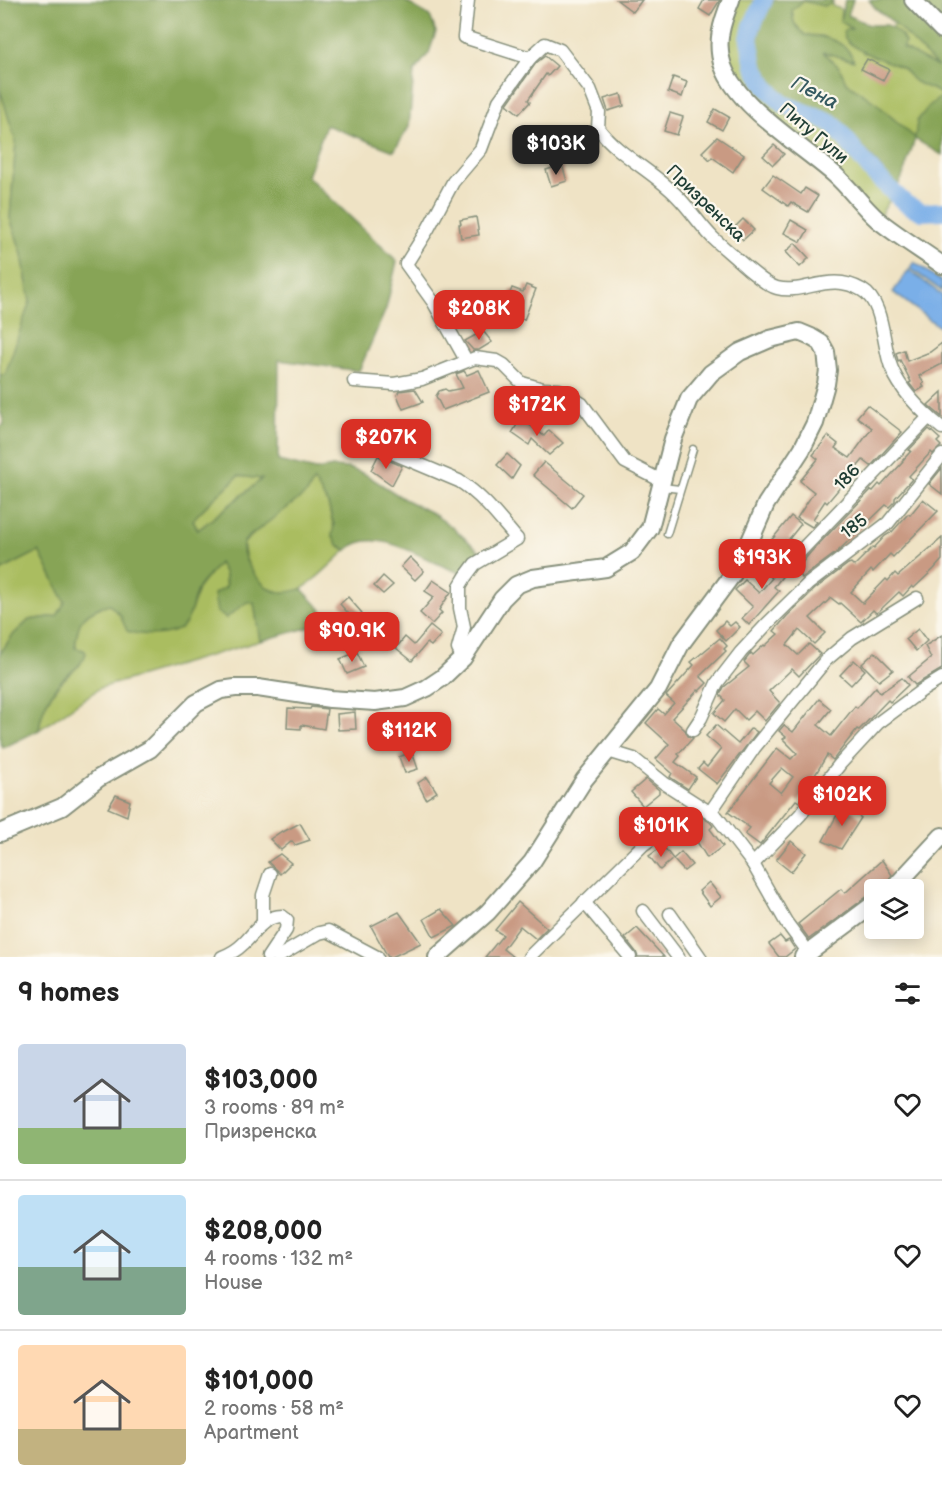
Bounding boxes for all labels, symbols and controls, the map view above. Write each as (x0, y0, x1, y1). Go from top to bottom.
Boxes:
water label: Пена (787, 71, 842, 115)
street label: Питу Гули (775, 98, 852, 168)
pin: $103K (514, 125, 598, 176)
text: $103K (526, 132, 586, 156)
street label: Призренска (662, 161, 750, 246)
pin: $208K (437, 290, 521, 341)
text: $208K (448, 297, 510, 321)
pin: $172K (495, 386, 579, 437)
text: $172K (508, 393, 566, 417)
pin: $207K (344, 419, 428, 470)
text: $207K (355, 426, 417, 450)
street label: 186 (830, 460, 865, 495)
street label: 185 (837, 510, 872, 543)
pin: $193K (720, 539, 804, 590)
text: $193K (733, 546, 791, 570)
pin: $90.9K (303, 612, 401, 663)
text: $90.9K (318, 619, 386, 643)
pin: $112K (367, 712, 451, 763)
text: $112K (381, 719, 437, 743)
pin: $102K (800, 776, 884, 827)
text: $102K (812, 783, 872, 807)
pin: $101K (619, 807, 703, 858)
text: $101K (633, 814, 689, 838)
map controls (864, 879, 924, 939)
button: layers (864, 879, 924, 939)
icon: filters (891, 977, 924, 1010)
text: 9 homes (18, 978, 119, 1009)
text: $103,000 (204, 1065, 318, 1096)
icon: home (66, 1068, 138, 1140)
icon: heart (891, 1088, 924, 1121)
text: 3 rooms · 89 m² (204, 1096, 345, 1120)
text: Призренска (204, 1120, 317, 1144)
text: $208,000 (204, 1216, 322, 1247)
icon: home (66, 1219, 138, 1291)
icon: heart (891, 1239, 924, 1272)
text: 4 rooms · 132 m² (204, 1247, 353, 1271)
text: House (204, 1271, 263, 1295)
text: $101,000 (204, 1366, 314, 1397)
icon: home (66, 1369, 138, 1441)
icon: heart (891, 1389, 924, 1422)
text: 2 rooms · 58 m² (204, 1397, 344, 1421)
text: Apartment (204, 1421, 299, 1445)

